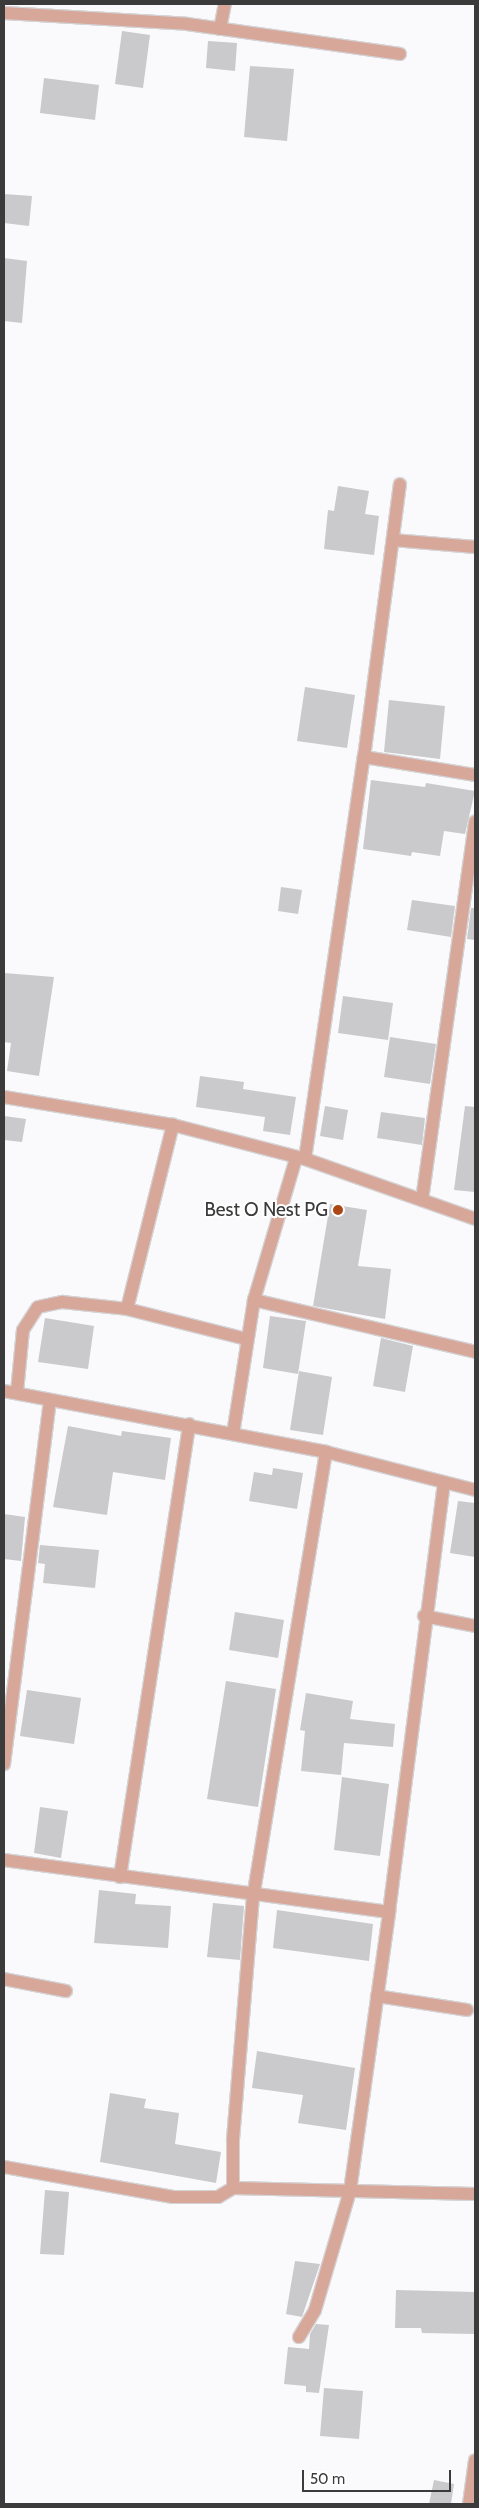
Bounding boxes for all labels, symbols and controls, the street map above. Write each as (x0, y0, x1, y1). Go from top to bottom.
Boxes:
place label: Best O Nest PG (204, 1199, 328, 1221)
marker: Best O Nest PG (332, 1204, 344, 1216)
scale bar (304, 2460, 453, 2492)
text: 50 m (310, 2470, 345, 2488)

